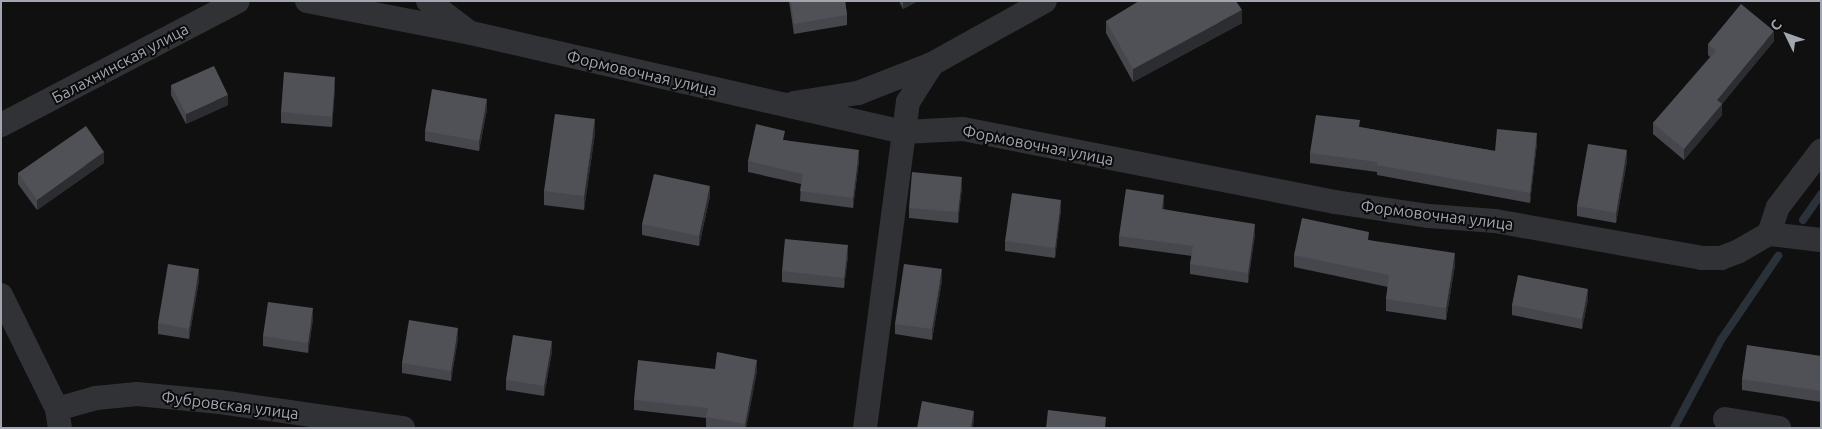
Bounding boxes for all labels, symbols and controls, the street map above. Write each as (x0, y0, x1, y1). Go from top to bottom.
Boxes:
north arrow (1762, 10, 1812, 60)
text: С (1767, 16, 1785, 34)
street label: Балахнинская улица (48, 19, 192, 107)
street label: Формовочная улица (565, 46, 719, 100)
street label: Формовочная улица (961, 121, 1115, 169)
street label: Формовочная улица (1360, 196, 1514, 234)
street label: Фубровская улица (160, 387, 300, 423)

